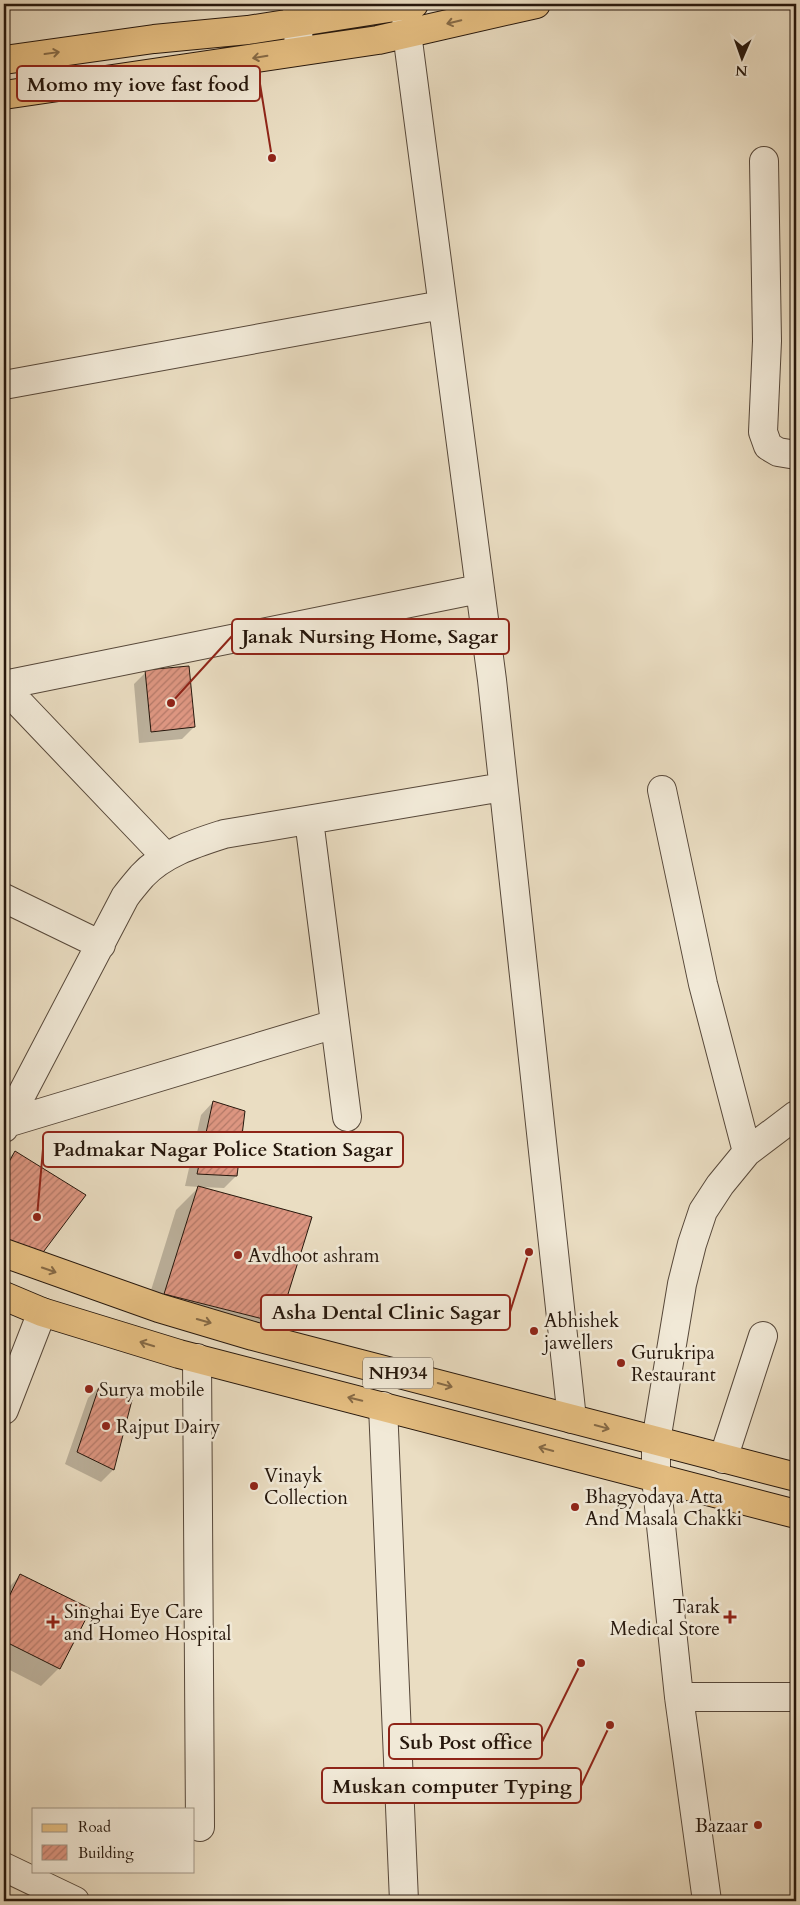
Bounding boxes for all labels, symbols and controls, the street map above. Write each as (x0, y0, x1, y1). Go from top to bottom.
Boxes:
one-way arrow (447, 18, 463, 27)
north arrow (718, 32, 768, 82)
one-way arrow (44, 48, 60, 58)
one-way arrow (252, 52, 268, 62)
text: N (735, 61, 748, 80)
callout: Momo my iove fast food (17, 66, 260, 101)
text: Momo my iove fast food (27, 71, 250, 98)
callout: Janak Nursing Home, Sagar (232, 619, 509, 654)
text: Janak Nursing Home, Sagar (239, 623, 499, 650)
callout: Padmakar Nagar Police Station Sagar (43, 1132, 403, 1167)
text: Padmakar Nagar Police Station Sagar (53, 1136, 394, 1163)
place label: Avdhoot ashram (248, 1243, 380, 1269)
marker: Avdhoot ashram (232, 1249, 244, 1261)
one-way arrow (41, 1266, 57, 1276)
callout: Asha Dental Clinic Sagar (261, 1295, 510, 1330)
text: Asha Dental Clinic Sagar (272, 1299, 501, 1326)
place label: Abhishek jawellers (541, 1308, 620, 1356)
one-way arrow (195, 1317, 211, 1326)
marker: Abhishek jawellers (528, 1325, 540, 1337)
one-way arrow (139, 1338, 155, 1348)
place label: Gurukripa Restaurant (631, 1340, 716, 1388)
marker: Gurukripa Restaurant (615, 1357, 627, 1369)
road number: NH934 (363, 1358, 433, 1389)
place label: Surya mobile (99, 1377, 205, 1403)
one-way arrow (437, 1381, 453, 1391)
marker: Surya mobile (83, 1383, 95, 1395)
one-way arrow (347, 1394, 363, 1403)
place label: Rajput Dairy (116, 1414, 220, 1440)
marker: Rajput Dairy (100, 1420, 112, 1432)
one-way arrow (594, 1423, 610, 1432)
one-way arrow (538, 1444, 554, 1453)
place label: Vinayk Collection (264, 1463, 348, 1511)
marker: Vinayk Collection (248, 1480, 260, 1492)
place label: Bhagyodaya Atta And Masala Chakki (585, 1484, 742, 1532)
marker: Bhagyodaya Atta And Masala Chakki (569, 1501, 581, 1513)
place label: Tarak Medical Store (610, 1594, 721, 1642)
place label: Singhai Eye Care and Homeo Hospital (64, 1599, 232, 1647)
marker: Tarak Medical Store (724, 1611, 736, 1623)
marker: Singhai Eye Care and Homeo Hospital (46, 1615, 60, 1629)
callout: Sub Post office (389, 1724, 542, 1759)
text: Sub Post office (399, 1729, 533, 1756)
callout: Muskan computer Typing (322, 1768, 581, 1803)
text: Muskan computer Typing (332, 1773, 572, 1800)
legend (32, 1808, 195, 1872)
place label: Bazaar (695, 1813, 748, 1839)
text: Road (78, 1817, 111, 1837)
marker: Bazaar (752, 1819, 764, 1831)
text: Building (78, 1843, 134, 1863)

